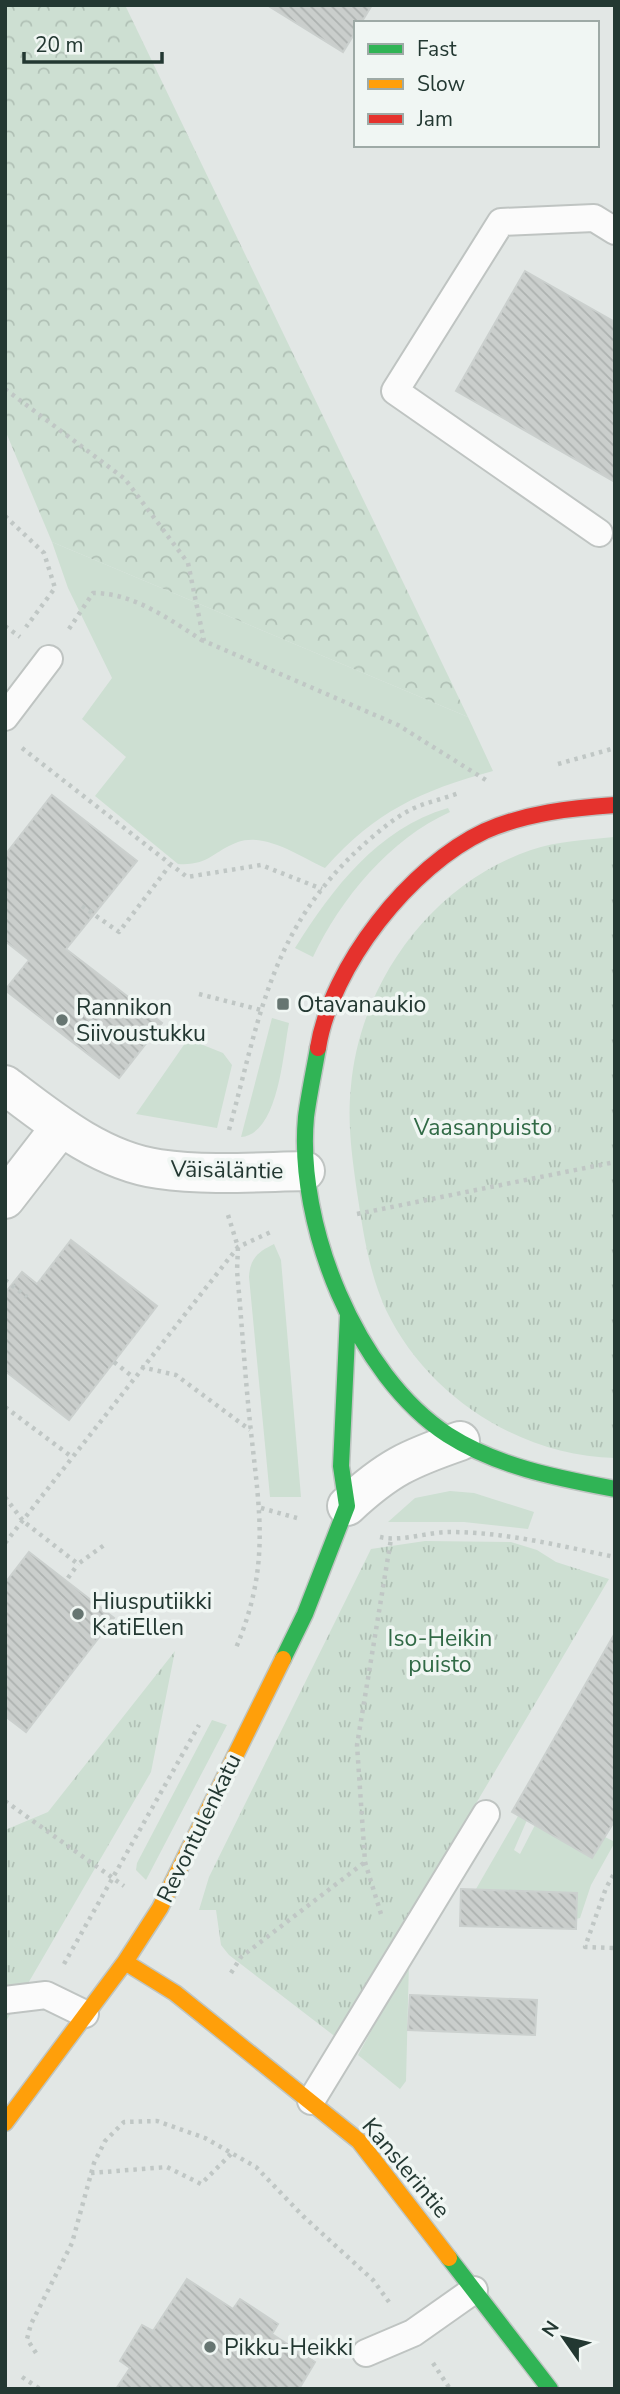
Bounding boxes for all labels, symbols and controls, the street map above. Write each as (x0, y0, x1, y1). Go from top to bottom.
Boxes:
scale bar (24, 21, 163, 65)
legend (354, 21, 599, 147)
text: 20 m (35, 31, 84, 59)
text: Fast (417, 35, 457, 63)
text: Slow (417, 70, 466, 98)
text: Jam (416, 105, 453, 133)
place label: Otavanaukio (297, 989, 426, 1020)
place label: Rannikon Siivoustukku (76, 992, 206, 1049)
marker: Otavanaukio (275, 996, 291, 1012)
marker: Rannikon Siivoustukku (54, 1012, 70, 1028)
park label: Vaasanpuisto (413, 1112, 552, 1143)
street label: Väisäläntie (169, 1153, 284, 1186)
place label: Hiusputiikki KatiEllen (92, 1586, 212, 1643)
marker: Hiusputiikki KatiEllen (70, 1606, 86, 1622)
park label: Iso-Heikin puisto (388, 1623, 492, 1680)
street label: Revontulenkatu (150, 1748, 248, 1908)
street label: Kanslerintie (355, 2111, 457, 2225)
north arrow (529, 2303, 599, 2373)
text: N (536, 2316, 565, 2342)
place label: Pikku-Heikki (224, 2332, 353, 2363)
marker: Pikku-Heikki (202, 2339, 218, 2355)

